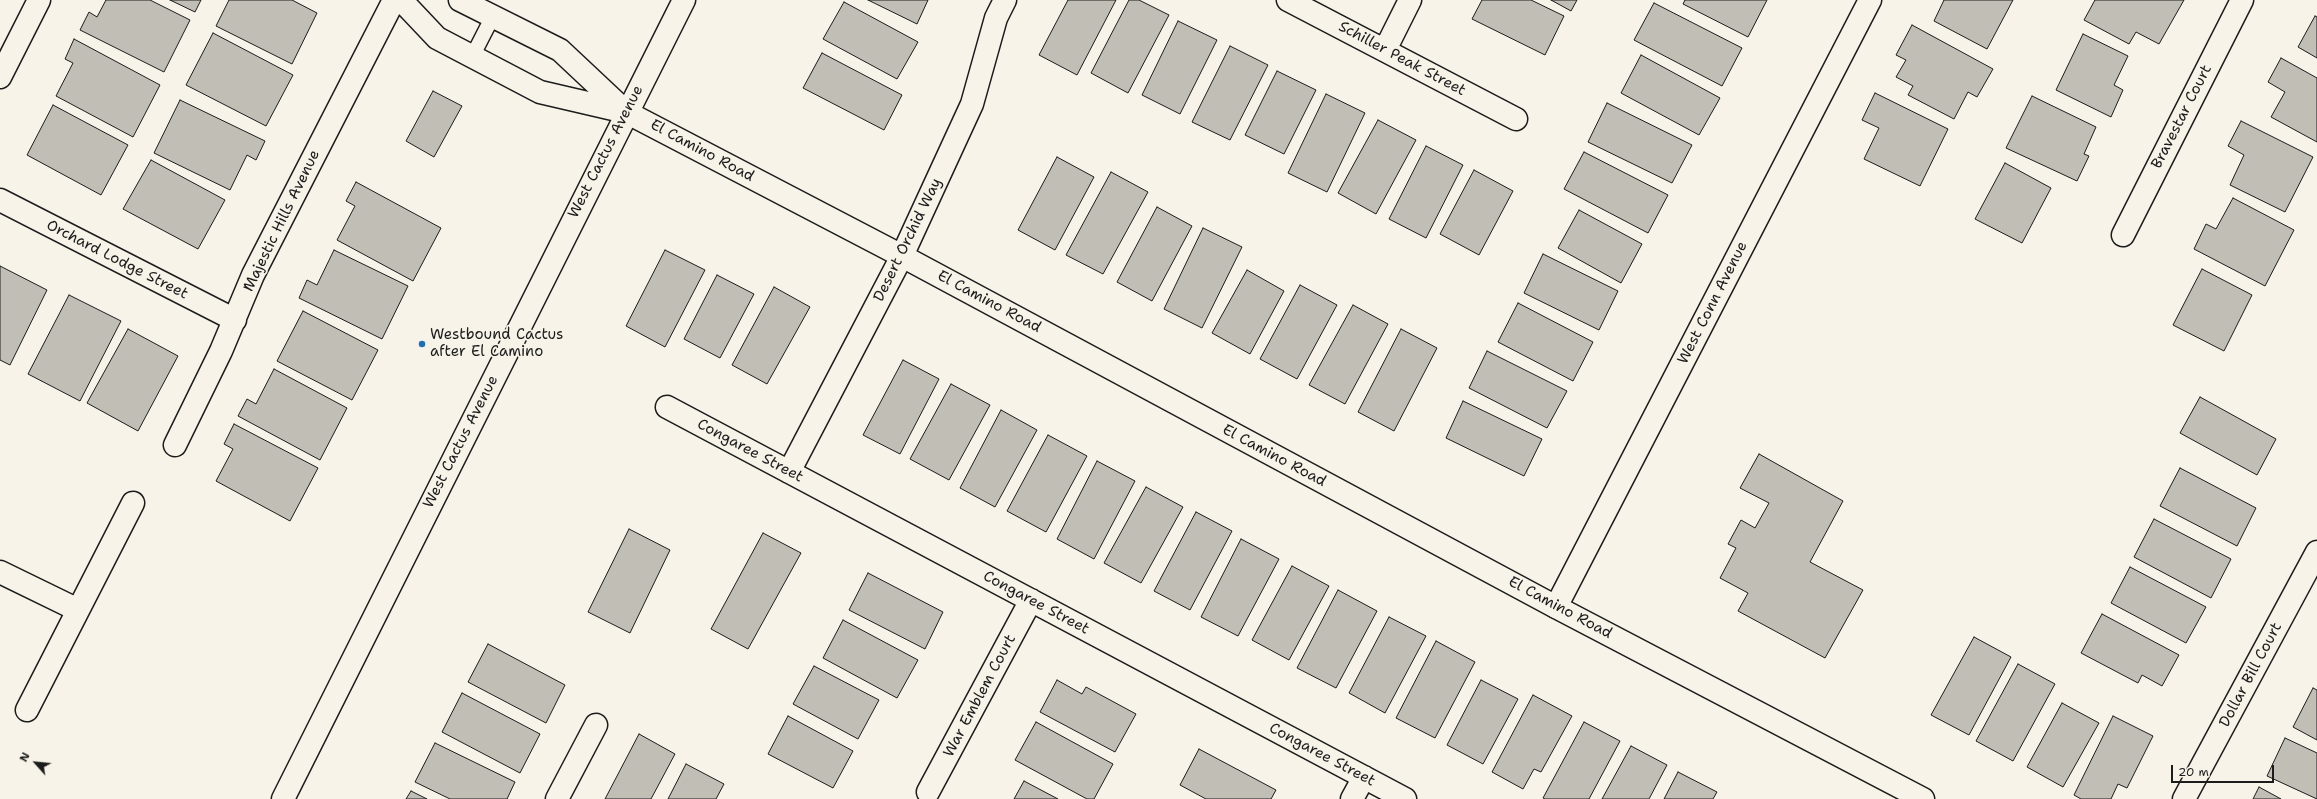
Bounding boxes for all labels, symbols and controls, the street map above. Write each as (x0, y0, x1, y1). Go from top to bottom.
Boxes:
street label: Schiller Peak Street (1335, 18, 1469, 100)
street label: Bravestar Court (2148, 62, 2216, 172)
street label: West Cactus Avenue (565, 83, 647, 221)
street label: El Camino Road (647, 116, 757, 186)
street label: Majestic Hills Avenue (240, 147, 324, 295)
street label: Desert Orchid Way (870, 175, 946, 305)
street label: Orchard Lodge Street (43, 216, 191, 304)
street label: West Conn Avenue (1674, 239, 1752, 367)
street label: El Camino Road (934, 267, 1044, 337)
place label: Westbound Cactus after El Camino (430, 326, 564, 361)
marker: Westbound Cactus after El Camino (417, 339, 427, 349)
street label: West Cactus Avenue (420, 373, 502, 511)
street label: Congaree Street (694, 415, 806, 487)
street label: El Camino Road (1219, 421, 1329, 491)
street label: Congaree Street (980, 567, 1092, 639)
street label: El Camino Road (1505, 573, 1615, 643)
street label: Dollar Bill Court (2216, 620, 2286, 730)
street label: War Emblem Court (940, 632, 1020, 760)
street label: Congaree Street (1266, 719, 1378, 791)
north arrow (16, 743, 56, 783)
text: N (16, 750, 34, 765)
scale bar (2173, 757, 2276, 783)
text: 20 m (2178, 764, 2209, 780)

